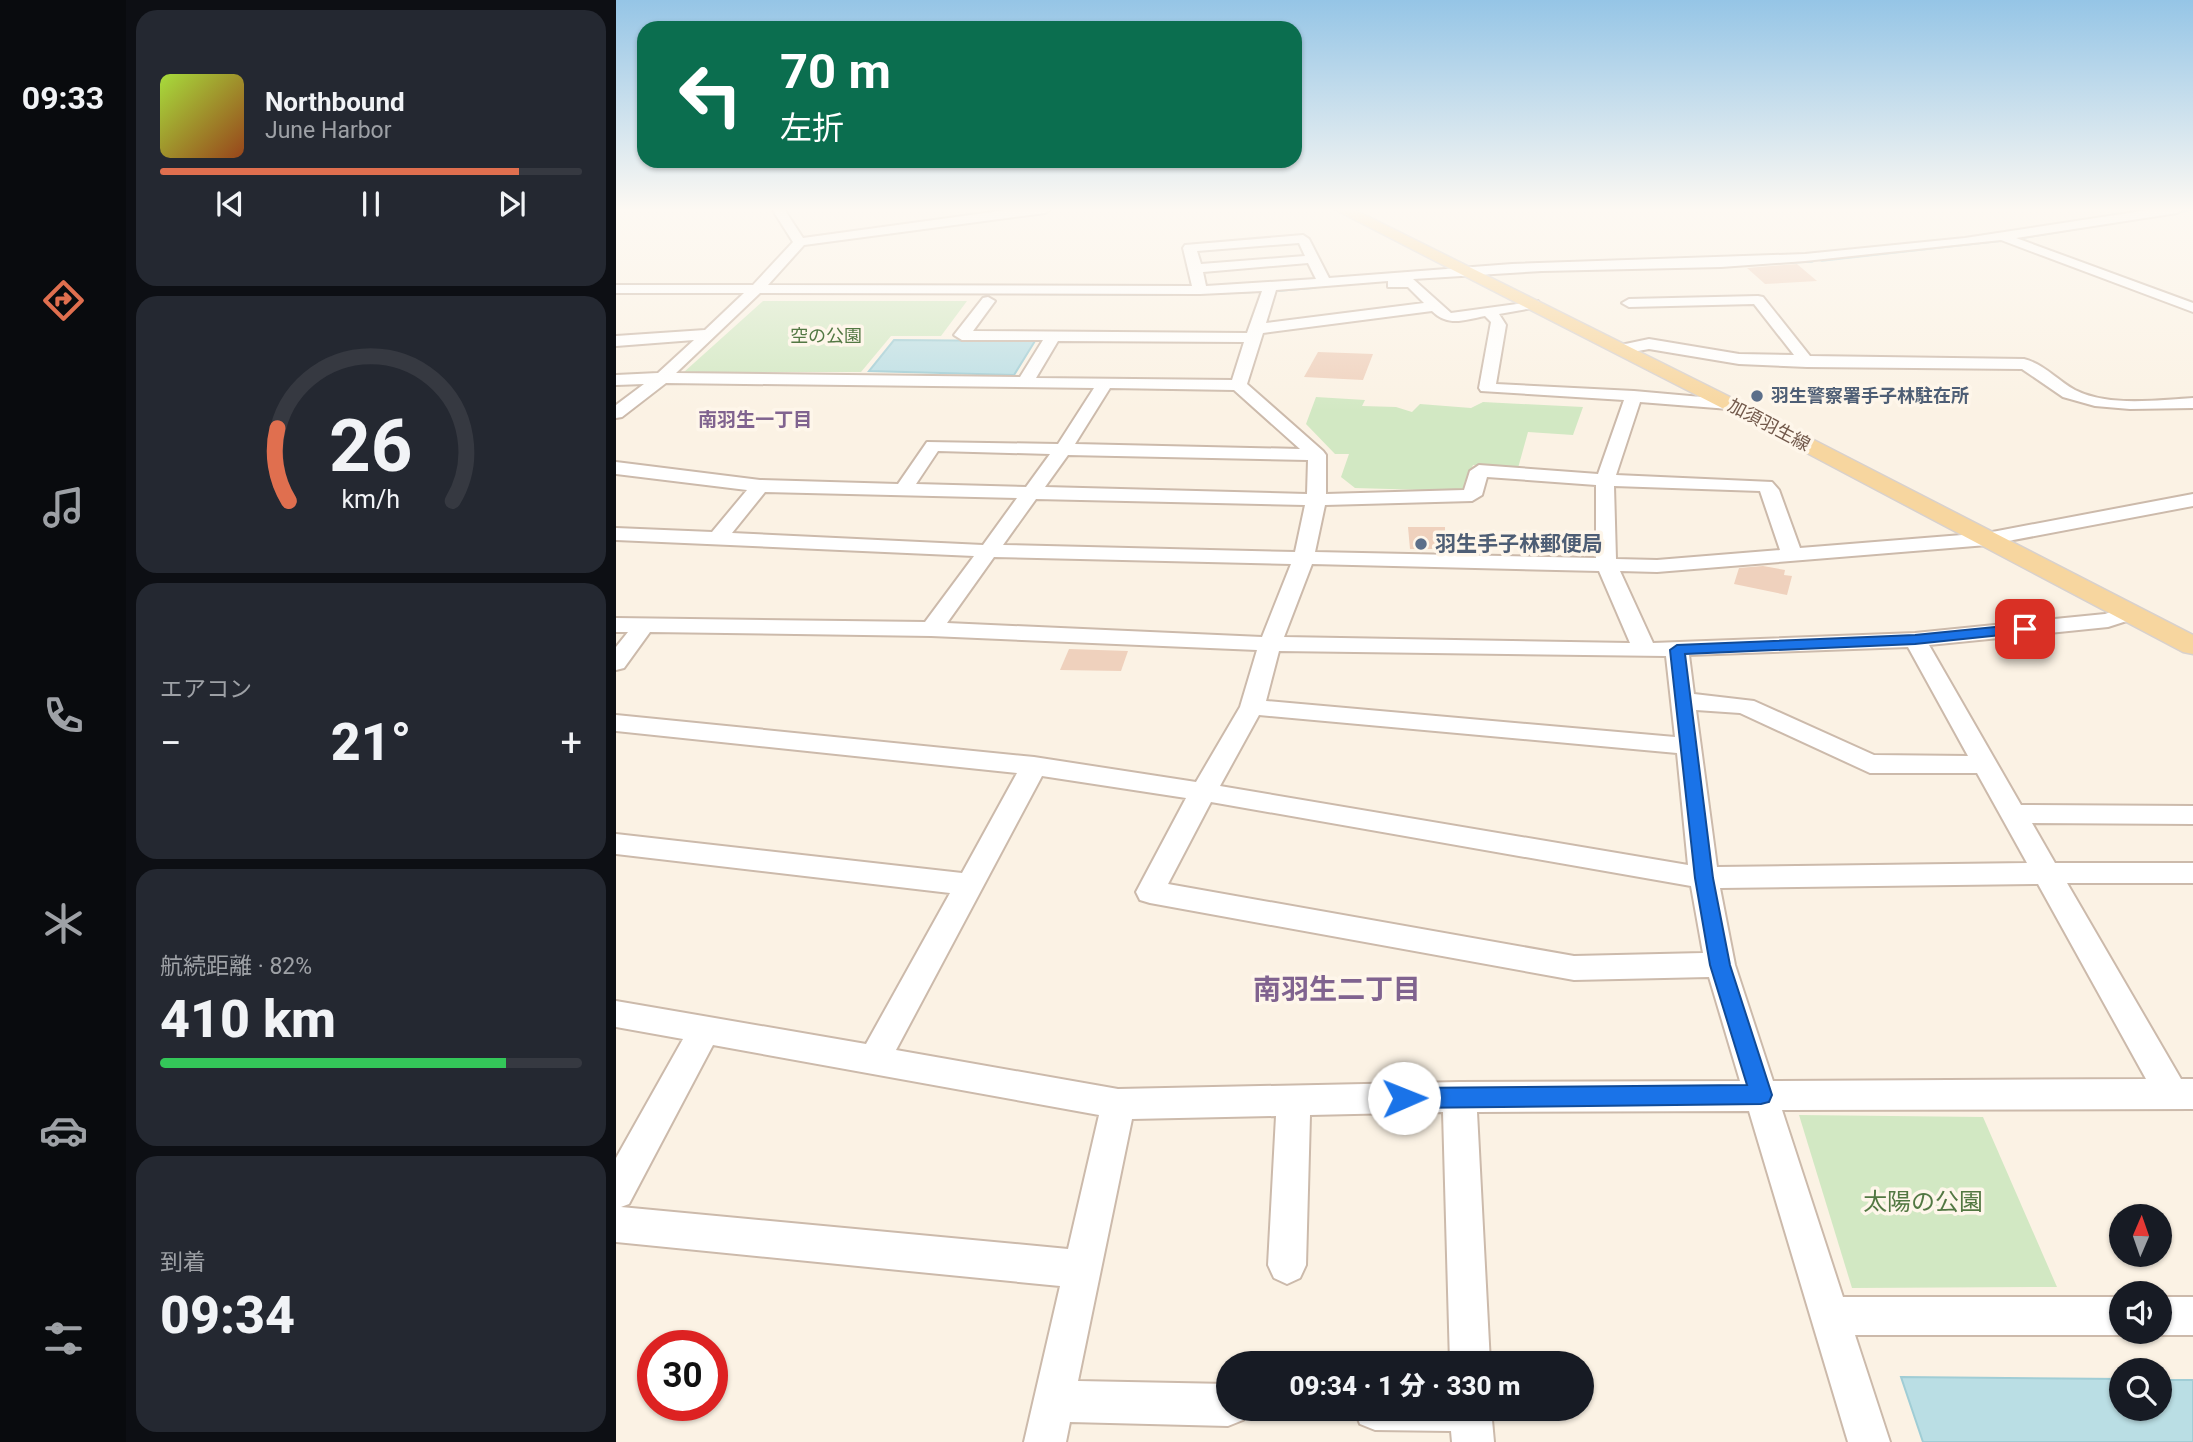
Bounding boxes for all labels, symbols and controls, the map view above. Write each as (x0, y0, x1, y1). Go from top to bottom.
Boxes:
text: 70 m (780, 43, 891, 100)
icon: left (665, 49, 756, 140)
text: 09:33 (22, 79, 104, 117)
text: Northbound (265, 87, 405, 117)
text: 左折 (780, 109, 844, 147)
text: June Harbor (265, 117, 392, 144)
icon: previous (211, 185, 249, 223)
icon: pause (352, 185, 390, 223)
icon: next (493, 185, 531, 223)
icon: directions (39, 276, 88, 325)
park label: 空の公園 (790, 325, 862, 346)
place label: 羽生警察署手子林駐在所 (1771, 385, 1969, 406)
marker: 羽生警察署手子林駐在所 (1749, 388, 1765, 404)
street label: 加須羽生線 (1725, 394, 1814, 455)
text: 26 (329, 403, 413, 489)
district label: 南羽生一丁目 (698, 408, 812, 431)
icon: music (39, 483, 88, 532)
text: km/h (342, 484, 400, 513)
place label: 羽生手子林郵便局 (1435, 532, 1603, 556)
marker: 羽生手子林郵便局 (1413, 536, 1429, 552)
pin (1995, 599, 2055, 659)
icon: arrive (2006, 610, 2044, 648)
text: エアコン (160, 676, 252, 703)
icon: phone (39, 691, 88, 740)
text: 21° (331, 712, 411, 773)
text: − (160, 721, 182, 765)
text: + (560, 721, 582, 765)
icon: climate (39, 899, 88, 948)
text: 航続距離 · 82% (160, 953, 312, 980)
district label: 南羽生二丁目 (1253, 973, 1421, 1006)
text: 410 km (160, 989, 336, 1050)
position arrow (1367, 1061, 1441, 1135)
icon: car (39, 1106, 88, 1155)
park label: 太陽の公園 (1863, 1188, 1983, 1216)
north arrow (2109, 1204, 2172, 1267)
map controls (2109, 1204, 2172, 1421)
text: 到着 (160, 1249, 206, 1276)
button: sound (2109, 1281, 2172, 1344)
text: 09:34 (160, 1285, 295, 1346)
icon: filters (39, 1314, 88, 1363)
speed limit sign: 30 (637, 1330, 728, 1421)
button: search (2109, 1358, 2172, 1421)
text: 09:34 · 1 分 · 330 m (1289, 1371, 1521, 1401)

